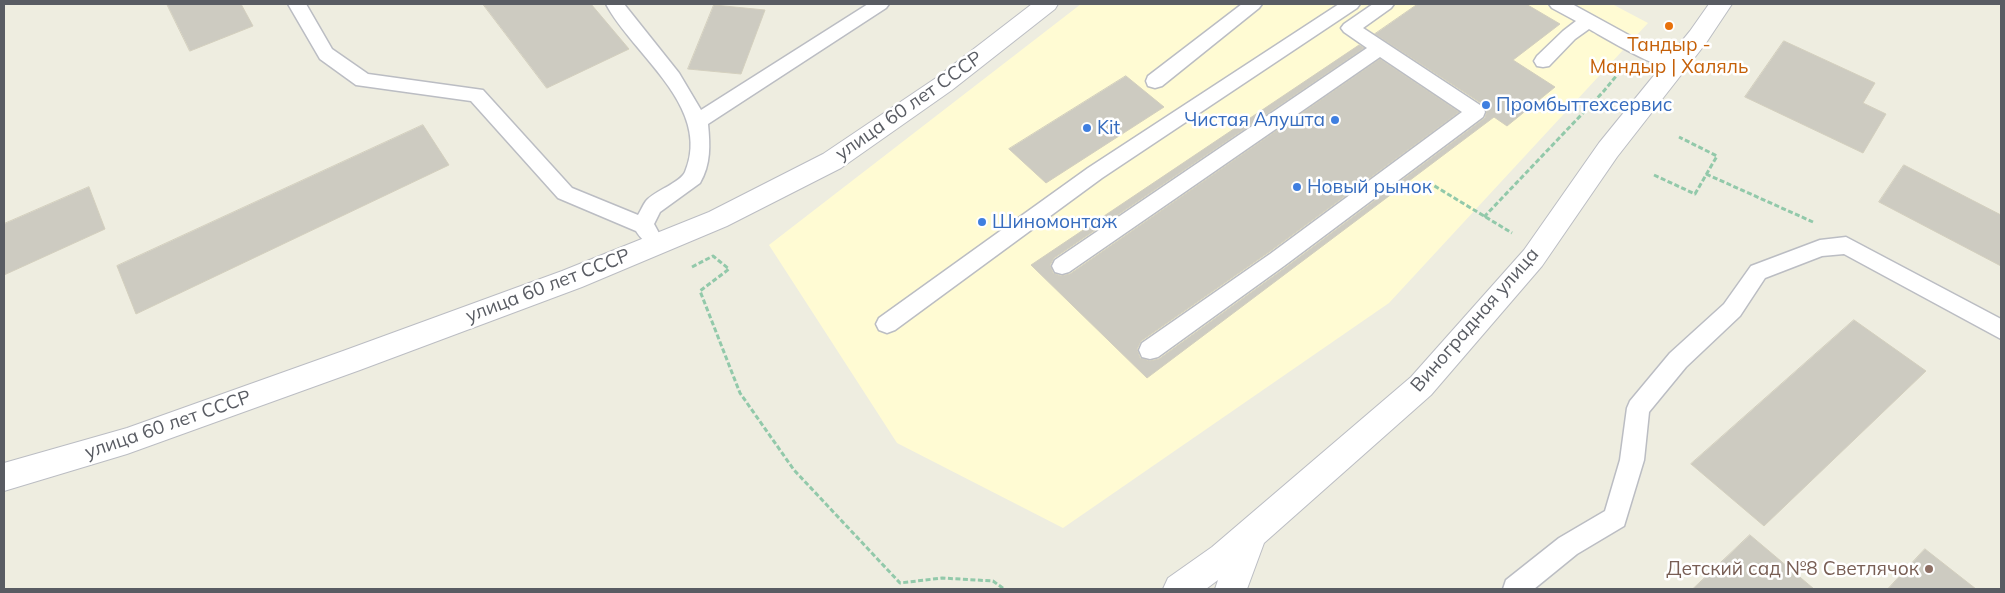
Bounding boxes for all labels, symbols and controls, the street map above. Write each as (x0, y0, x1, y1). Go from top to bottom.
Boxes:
marker: Тандыр - Мандыр | Халяль (1663, 20, 1675, 32)
place label: Тандыр - Мандыр | Халяль (1590, 34, 1748, 78)
street label: улица 60 лет СССР (831, 47, 987, 165)
place label: Промбыттехсервис (1496, 94, 1672, 116)
marker: Промбыттехсервис (1480, 99, 1492, 111)
place label: Чистая Алушта (1184, 109, 1325, 131)
marker: Чистая Алушта (1329, 114, 1341, 126)
place label: Kit (1097, 117, 1120, 139)
marker: Kit (1081, 122, 1093, 134)
place label: Новый рынок (1307, 176, 1432, 198)
marker: Новый рынок (1291, 181, 1303, 193)
place label: Шиномонтаж (992, 211, 1117, 233)
marker: Шиномонтаж (976, 216, 988, 228)
street label: Виноградная улица (1406, 243, 1544, 397)
street label: улица 60 лет СССР (463, 244, 633, 328)
street label: улица 60 лет СССР (82, 386, 254, 464)
place label: Детский сад №8 Светлячок (1666, 558, 1919, 580)
marker: Детский сад №8 Светлячок (1923, 563, 1935, 575)

